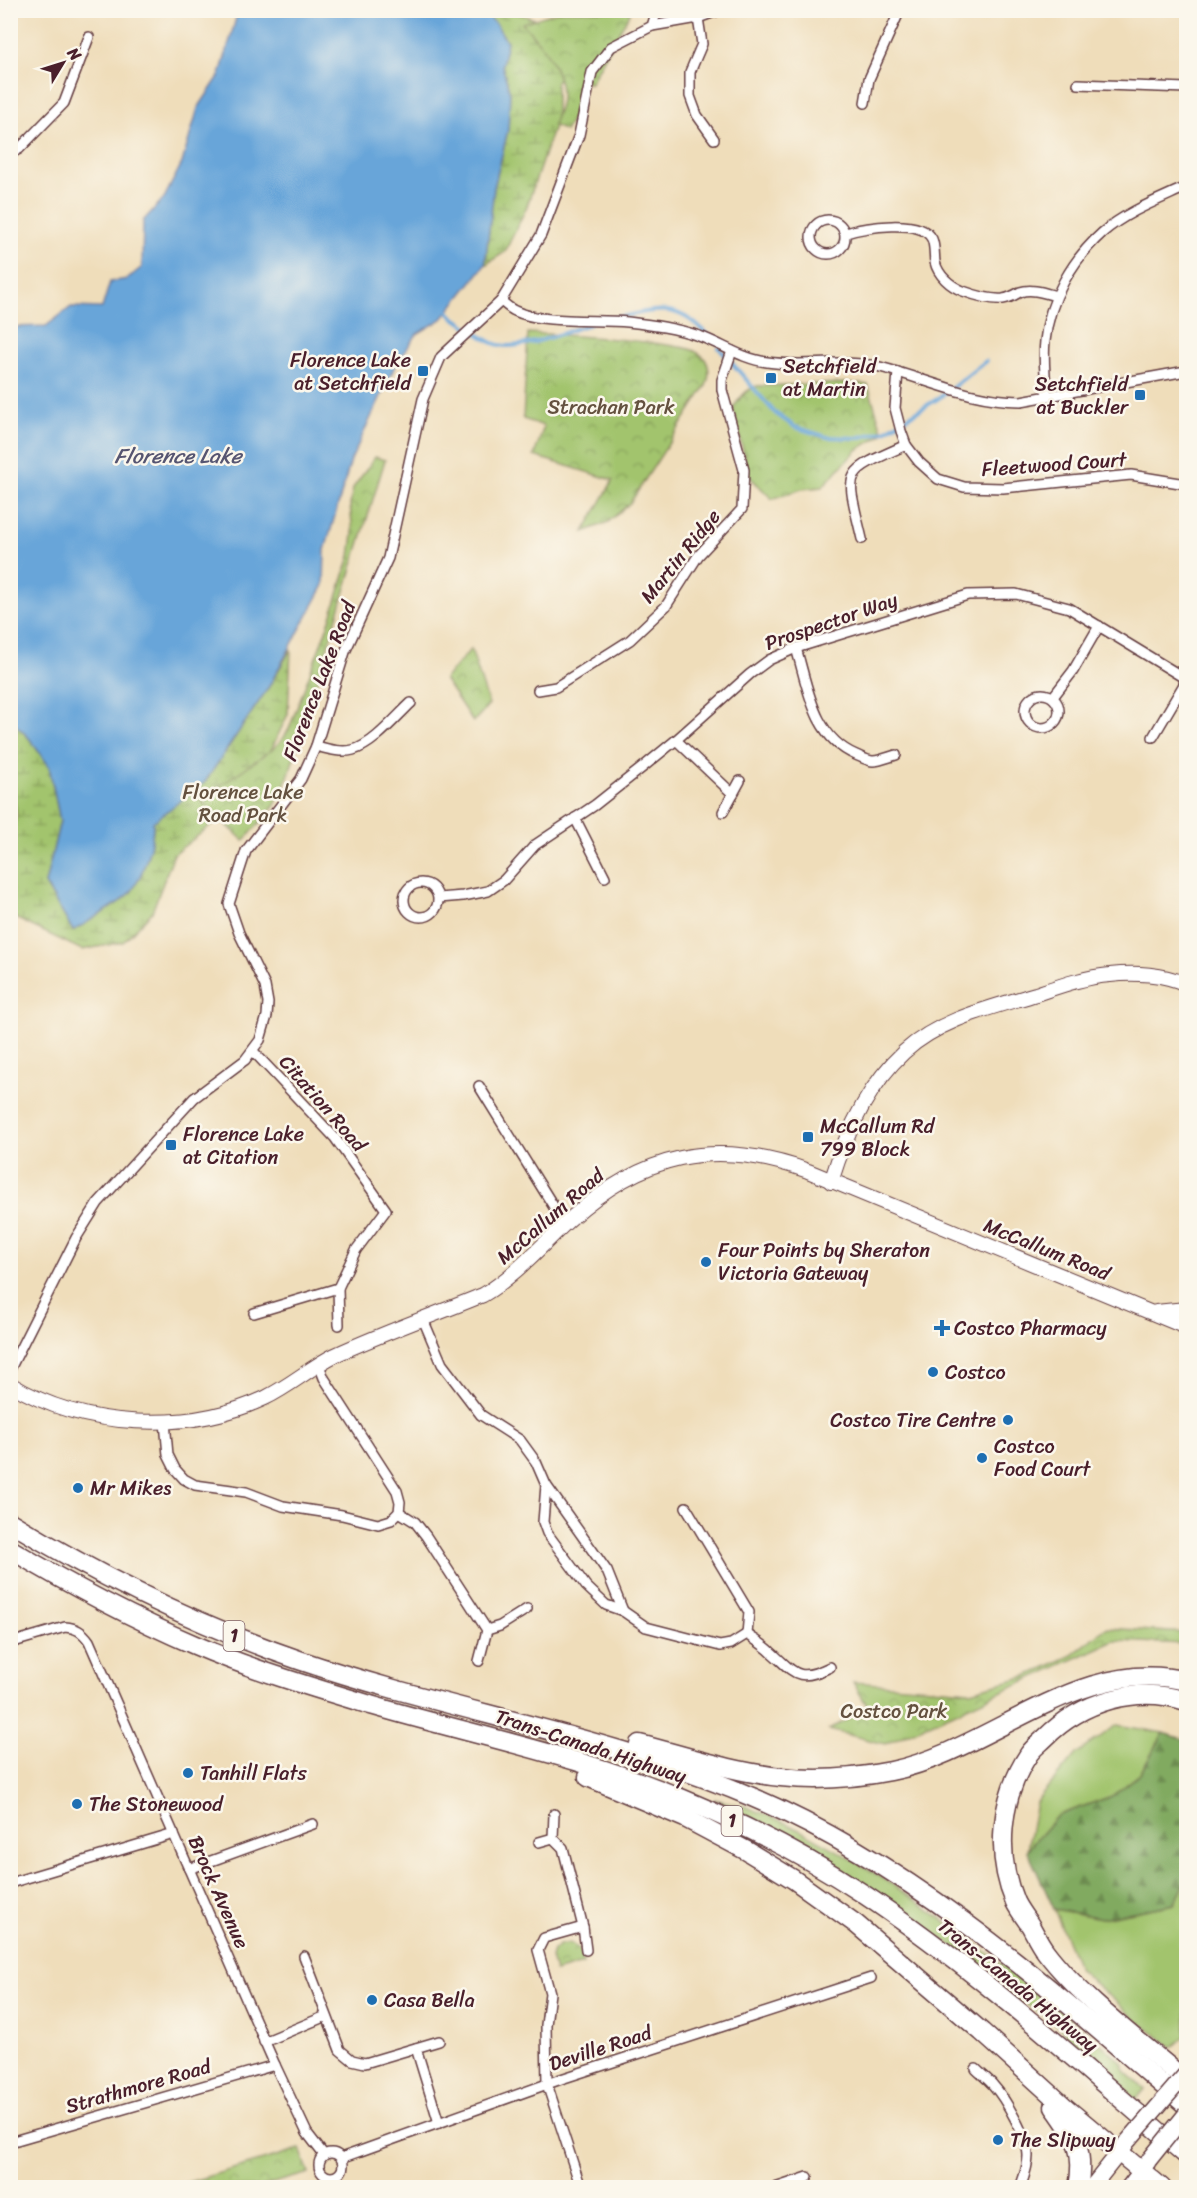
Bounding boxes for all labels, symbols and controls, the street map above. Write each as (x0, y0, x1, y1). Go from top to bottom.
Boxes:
north arrow (33, 33, 93, 93)
text: N (59, 40, 90, 68)
place label: Florence Lake at Setchfield (290, 343, 412, 401)
place label: Setchfield at Martin (783, 349, 878, 407)
marker: Florence Lake at Setchfield (416, 364, 430, 378)
place label: Setchfield at Buckler (1035, 367, 1130, 425)
marker: Setchfield at Martin (764, 371, 778, 385)
marker: Setchfield at Buckler (1133, 388, 1147, 402)
park label: Strachan Park (547, 390, 675, 425)
water label: Florence Lake (114, 437, 244, 475)
street label: Fleetwood Court (980, 442, 1129, 487)
street label: Martin Ridge (631, 501, 730, 611)
street label: Prospector Way (760, 582, 903, 661)
street label: Florence Lake Road (273, 595, 367, 766)
park label: Florence Lake Road Park (182, 775, 304, 833)
street label: Citation Road (270, 1047, 376, 1161)
place label: McCallum Rd 799 Block (820, 1109, 936, 1167)
place label: Florence Lake at Citation (183, 1117, 304, 1175)
marker: McCallum Rd 799 Block (801, 1130, 815, 1144)
marker: Florence Lake at Citation (164, 1138, 178, 1152)
street label: McCallum Road (488, 1158, 614, 1274)
street label: McCallum Road (978, 1208, 1117, 1291)
place label: Four Points by Sheraton Victoria Gateway (718, 1233, 930, 1291)
marker: Four Points by Sheraton Victoria Gateway (699, 1255, 713, 1269)
place label: Costco Pharmacy (954, 1311, 1107, 1346)
marker: Costco Pharmacy (935, 1321, 949, 1335)
place label: Costco (945, 1355, 1006, 1390)
marker: Costco (926, 1365, 940, 1379)
place label: Costco Tire Centre (830, 1403, 996, 1438)
marker: Costco Tire Centre (1001, 1413, 1015, 1427)
place label: Costco Food Court (994, 1429, 1091, 1487)
marker: Costco Food Court (975, 1451, 989, 1465)
place label: Mr Mikes (90, 1471, 172, 1506)
marker: Mr Mikes (71, 1481, 85, 1495)
road number: 1 (224, 1621, 244, 1651)
park label: Costco Park (841, 1694, 948, 1729)
street label: Trans-Canada Highway (491, 1699, 692, 1794)
place label: Tanhill Flats (200, 1756, 307, 1791)
marker: Tanhill Flats (181, 1766, 195, 1780)
place label: The Stonewood (89, 1787, 224, 1822)
marker: The Stonewood (70, 1797, 84, 1811)
road number: 1 (722, 1806, 742, 1836)
street label: Brock Avenue (178, 1830, 259, 1955)
street label: Trans-Canada Highway (929, 1909, 1107, 2062)
place label: Casa Bella (384, 1983, 475, 2018)
marker: Casa Bella (365, 1993, 379, 2007)
street label: Deville Road (544, 2015, 657, 2082)
street label: Strathmore Road (61, 2049, 216, 2124)
place label: The Slipway (1010, 2123, 1116, 2158)
marker: The Slipway (991, 2133, 1005, 2147)

